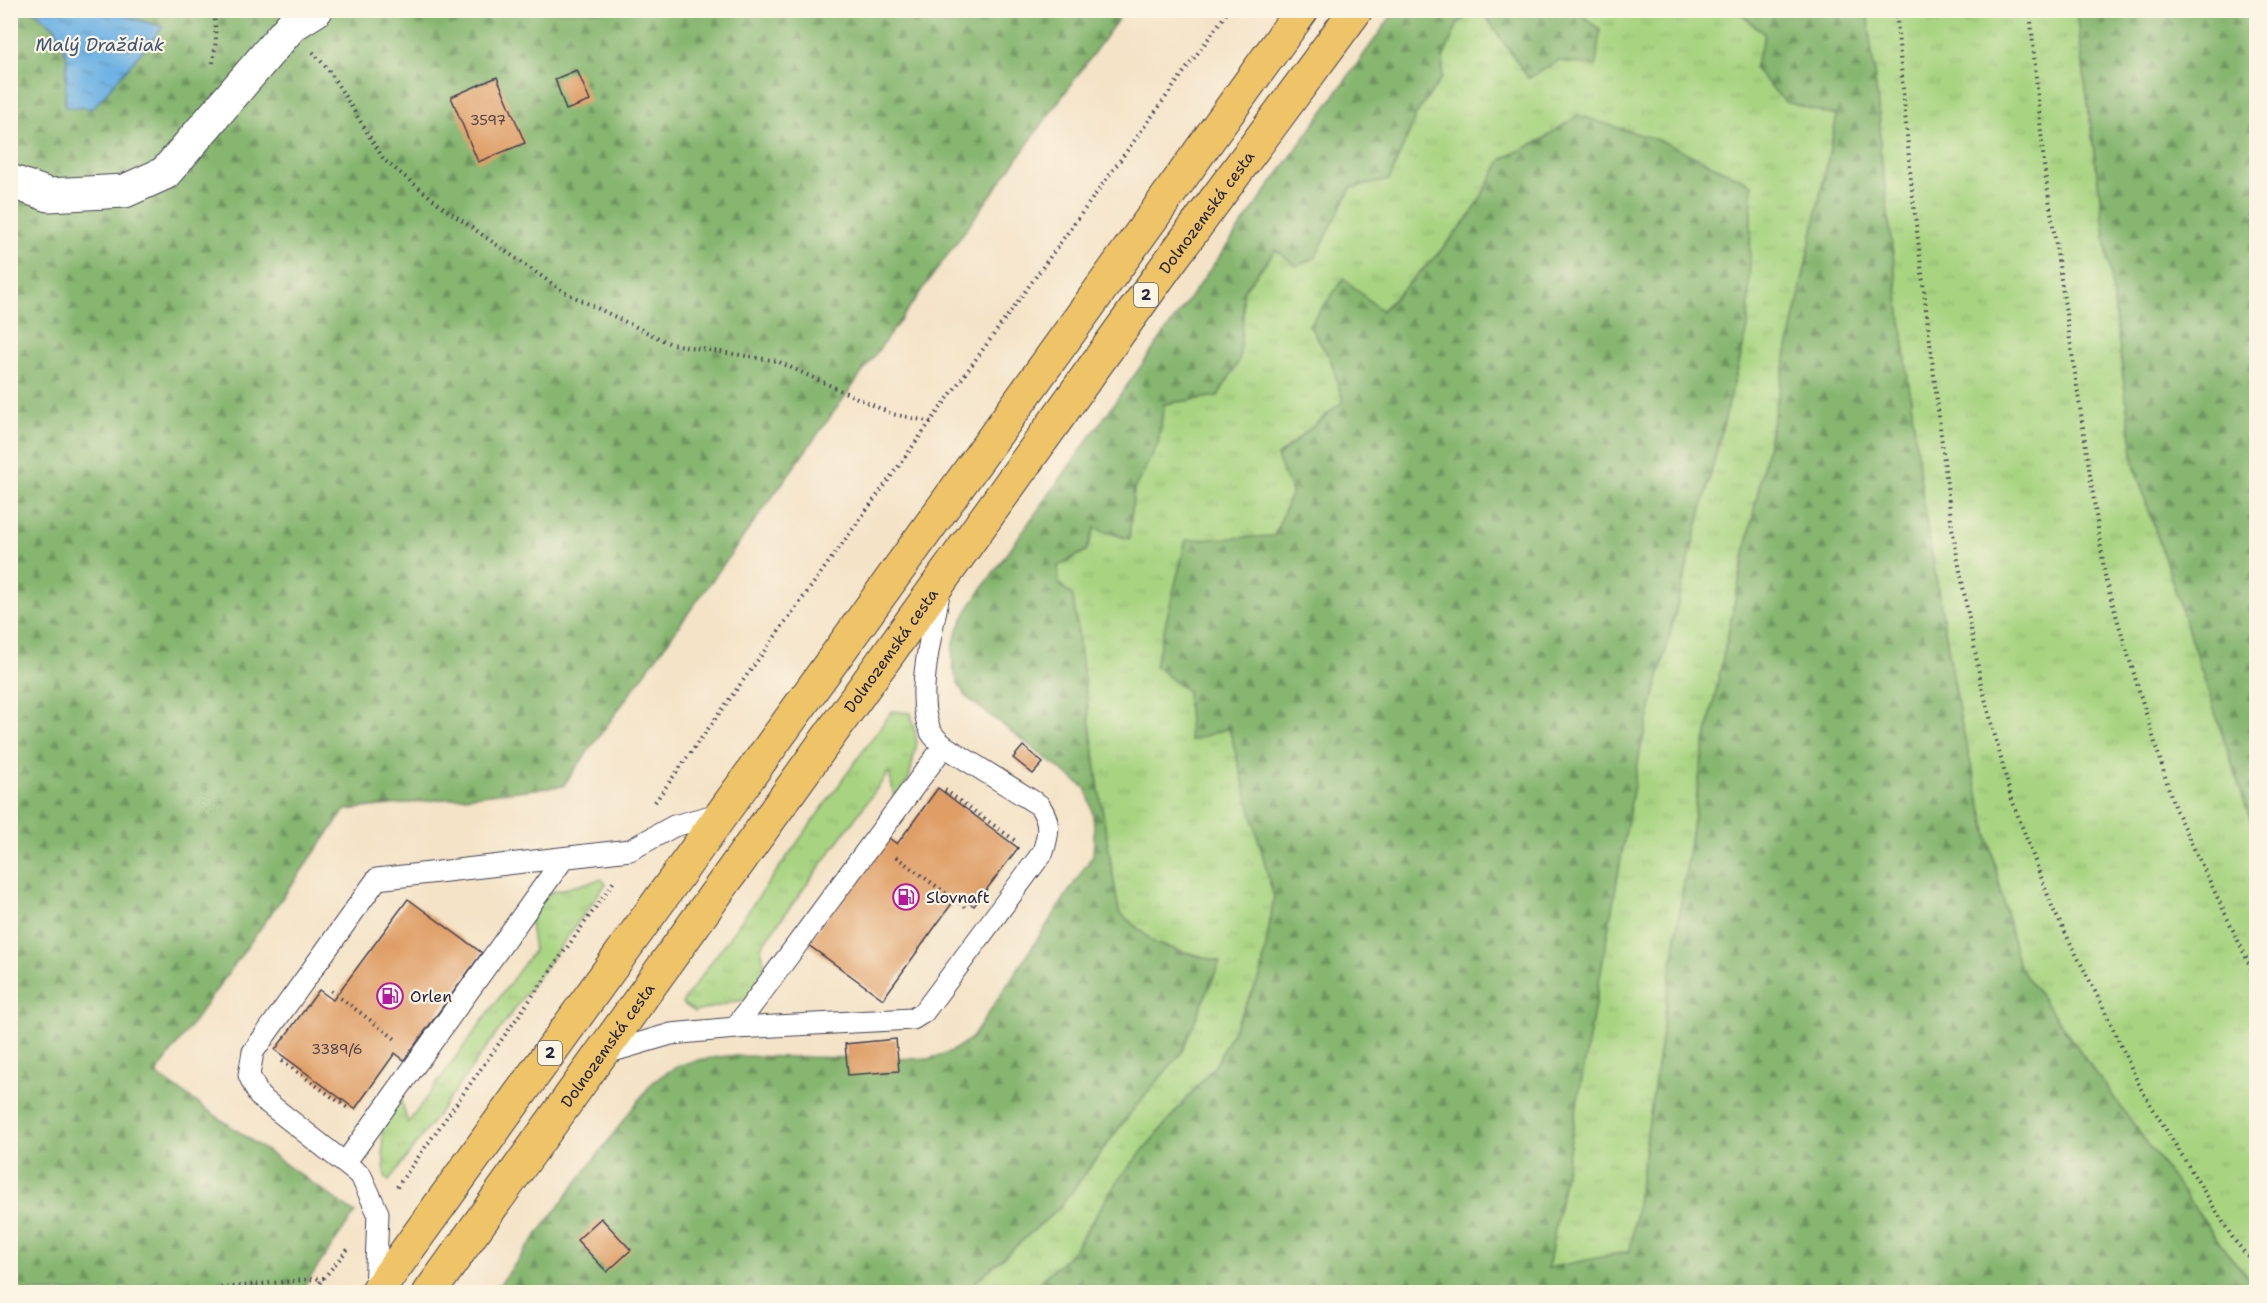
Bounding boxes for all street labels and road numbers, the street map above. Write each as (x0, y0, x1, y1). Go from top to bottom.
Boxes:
street label: Dolnozemská cesta (1154, 147, 1259, 278)
road number: 2 (1134, 283, 1158, 307)
street label: Dolnozemská cesta (839, 584, 943, 717)
street label: Dolnozemská cesta (556, 979, 659, 1112)
road number: 2 (538, 1041, 562, 1065)

